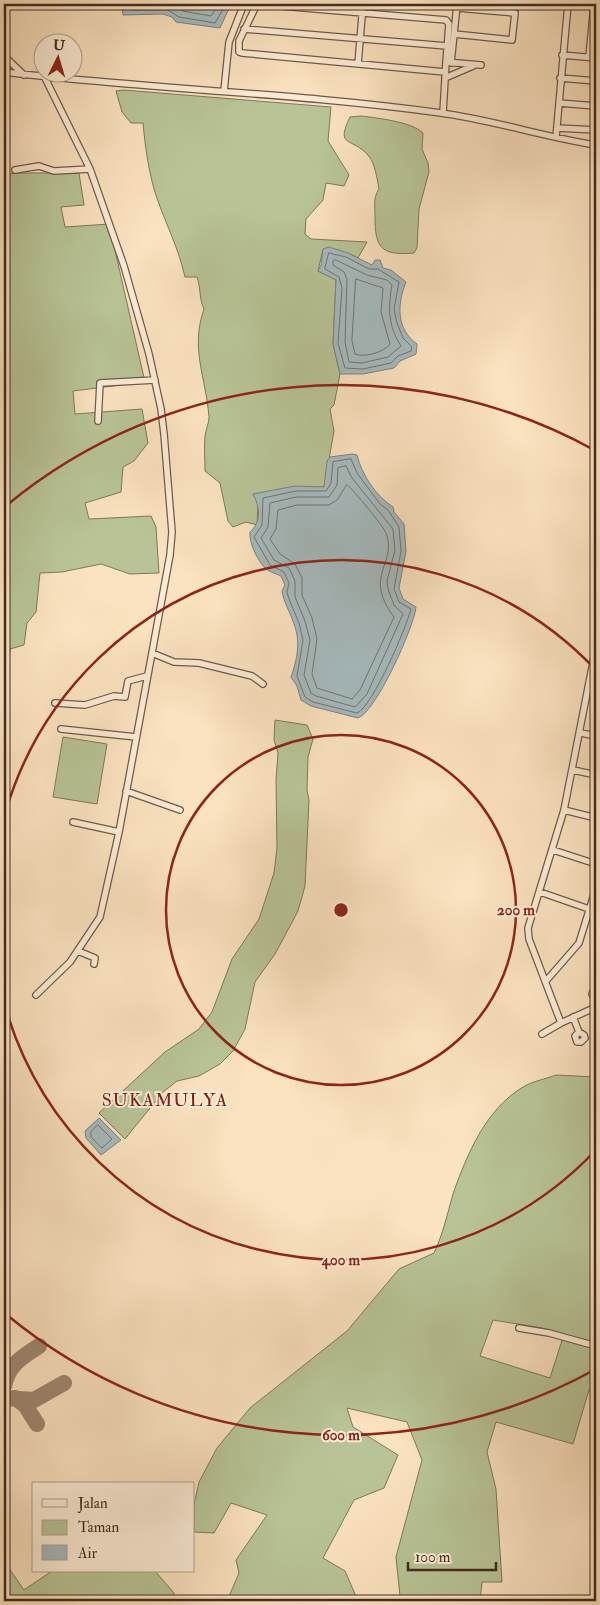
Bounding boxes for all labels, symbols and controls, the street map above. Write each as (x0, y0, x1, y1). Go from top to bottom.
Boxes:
north arrow (32, 32, 82, 82)
text: U (53, 37, 66, 55)
centre of rings (332, 901, 350, 919)
text: 200 m (497, 901, 535, 920)
district label: SUKAMULYA (102, 1089, 228, 1112)
text: 400 m (321, 1251, 360, 1270)
text: 600 m (322, 1426, 360, 1445)
legend (32, 1482, 195, 1572)
text: Jalan (77, 1494, 108, 1514)
text: Taman (78, 1518, 119, 1537)
scale bar (408, 1540, 495, 1572)
text: Air (77, 1544, 98, 1563)
text: 100 m (415, 1548, 451, 1567)

